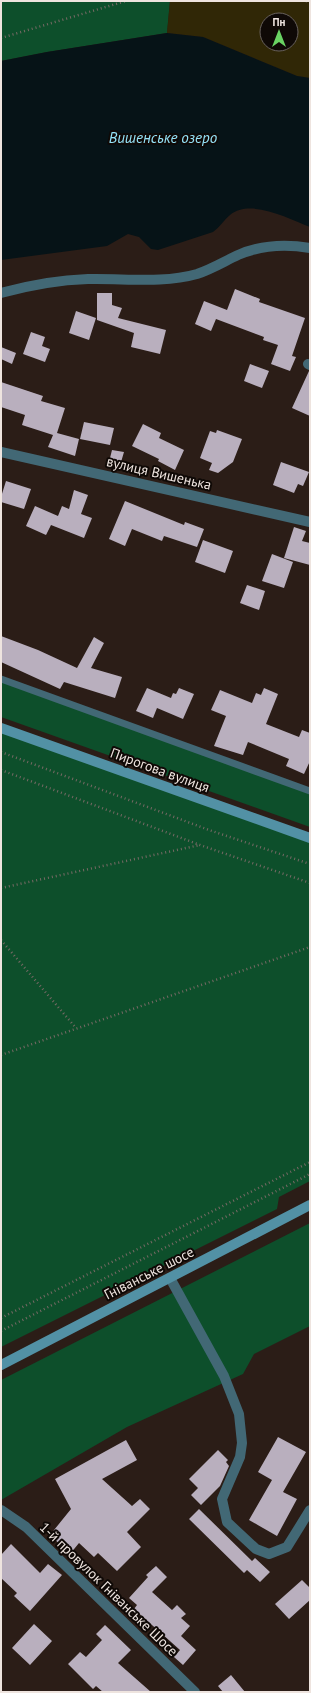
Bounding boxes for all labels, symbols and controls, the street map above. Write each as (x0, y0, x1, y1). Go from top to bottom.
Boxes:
north arrow (259, 12, 299, 52)
text: Пн (273, 15, 286, 29)
water label: Вишенське озеро (109, 128, 217, 147)
street label: вулиця Вишенька (105, 452, 213, 494)
street label: Пирогова вулиця (108, 744, 212, 796)
street label: Гніванське шосе (101, 1243, 197, 1303)
street label: 1-й провулок Гніванське Шосе (36, 1518, 182, 1660)

